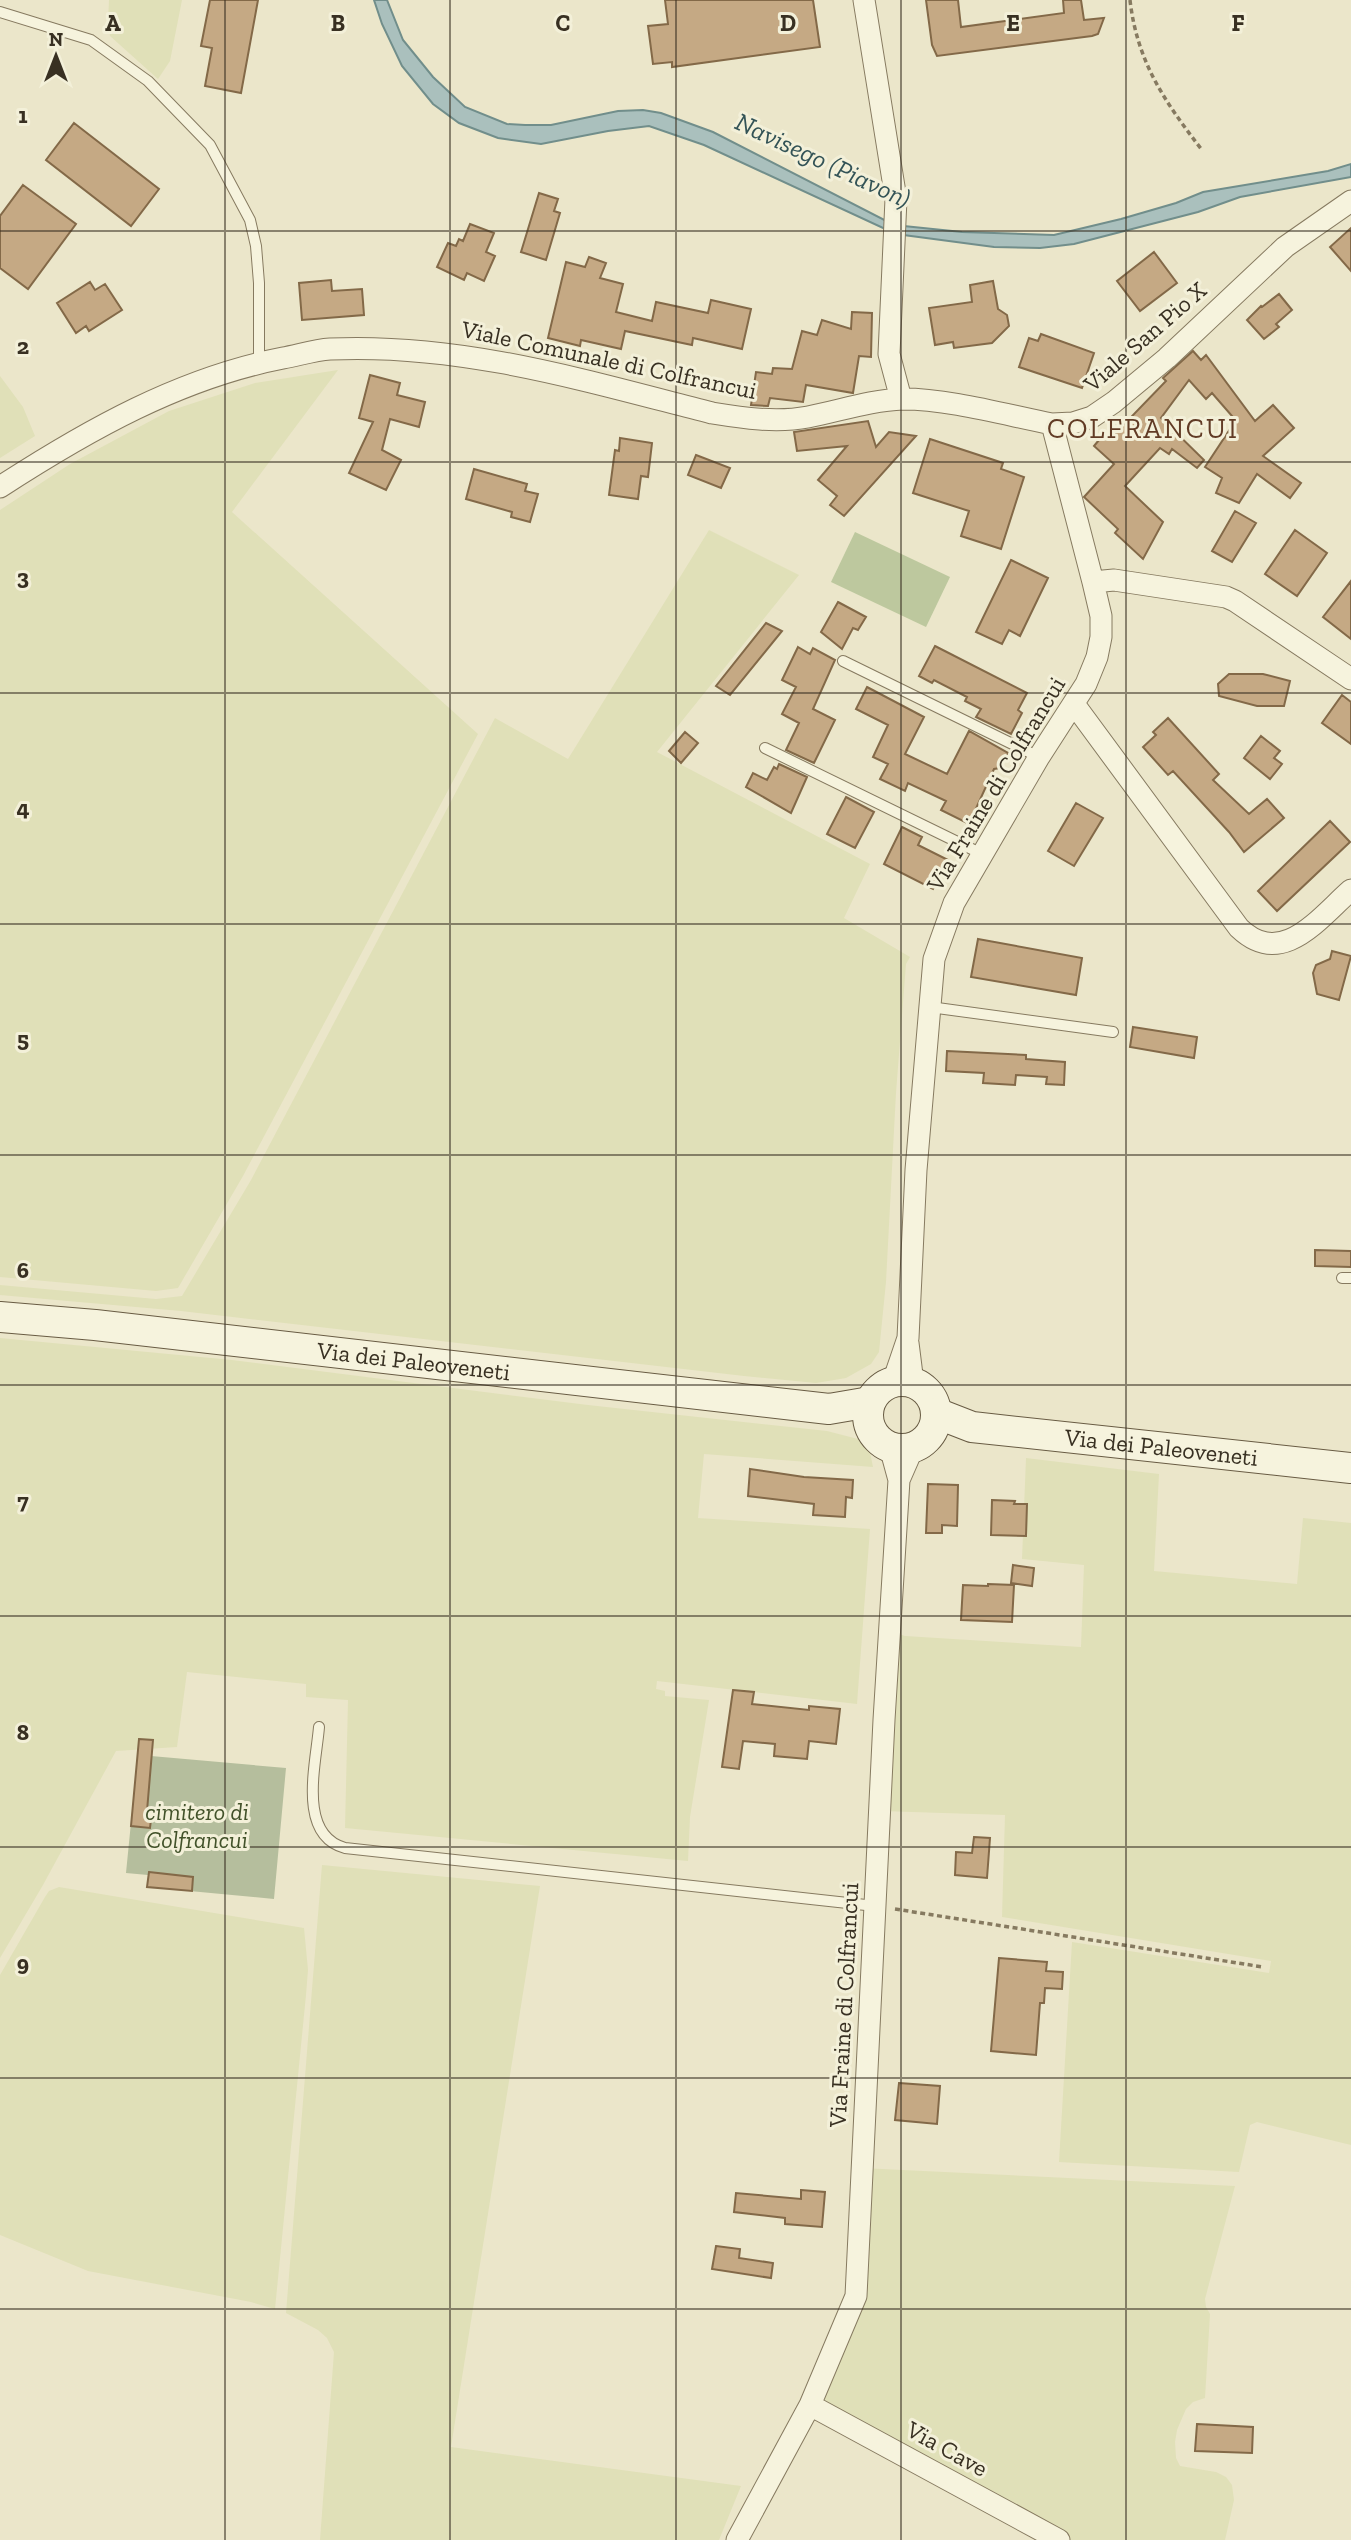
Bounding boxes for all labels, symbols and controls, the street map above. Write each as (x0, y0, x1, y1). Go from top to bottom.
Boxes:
text: A (105, 9, 121, 37)
text: B (331, 9, 345, 37)
text: C (556, 9, 570, 37)
text: D (780, 9, 796, 37)
text: E (1006, 9, 1020, 37)
text: F (1231, 9, 1245, 37)
north arrow (21, 21, 91, 91)
text: N (49, 28, 63, 51)
text: 1 (18, 101, 28, 129)
water label: Navisego (Piavon) (730, 105, 916, 215)
street label: Viale San Pio X (1077, 275, 1212, 398)
street label: Viale Comunale di Colfrancui (458, 314, 760, 405)
text: 2 (17, 332, 29, 360)
district label: COLFRANCUI (1047, 412, 1239, 445)
text: 3 (17, 563, 29, 591)
street label: Via Fraine di Colfrancui (920, 671, 1071, 897)
text: 4 (16, 794, 30, 822)
text: 5 (17, 1025, 29, 1053)
text: 6 (17, 1256, 29, 1284)
street label: Via dei Paleoveneti (315, 1335, 512, 1386)
street label: Via dei Paleoveneti (1062, 1422, 1260, 1472)
text: 7 (17, 1487, 29, 1515)
text: 8 (17, 1718, 29, 1746)
park label: cimitero di Colfrancui (145, 1797, 249, 1854)
street label: Via Fraine di Colfrancui (823, 1882, 864, 2129)
text: 9 (17, 1949, 29, 1977)
street label: Via Cave (901, 2414, 993, 2483)

